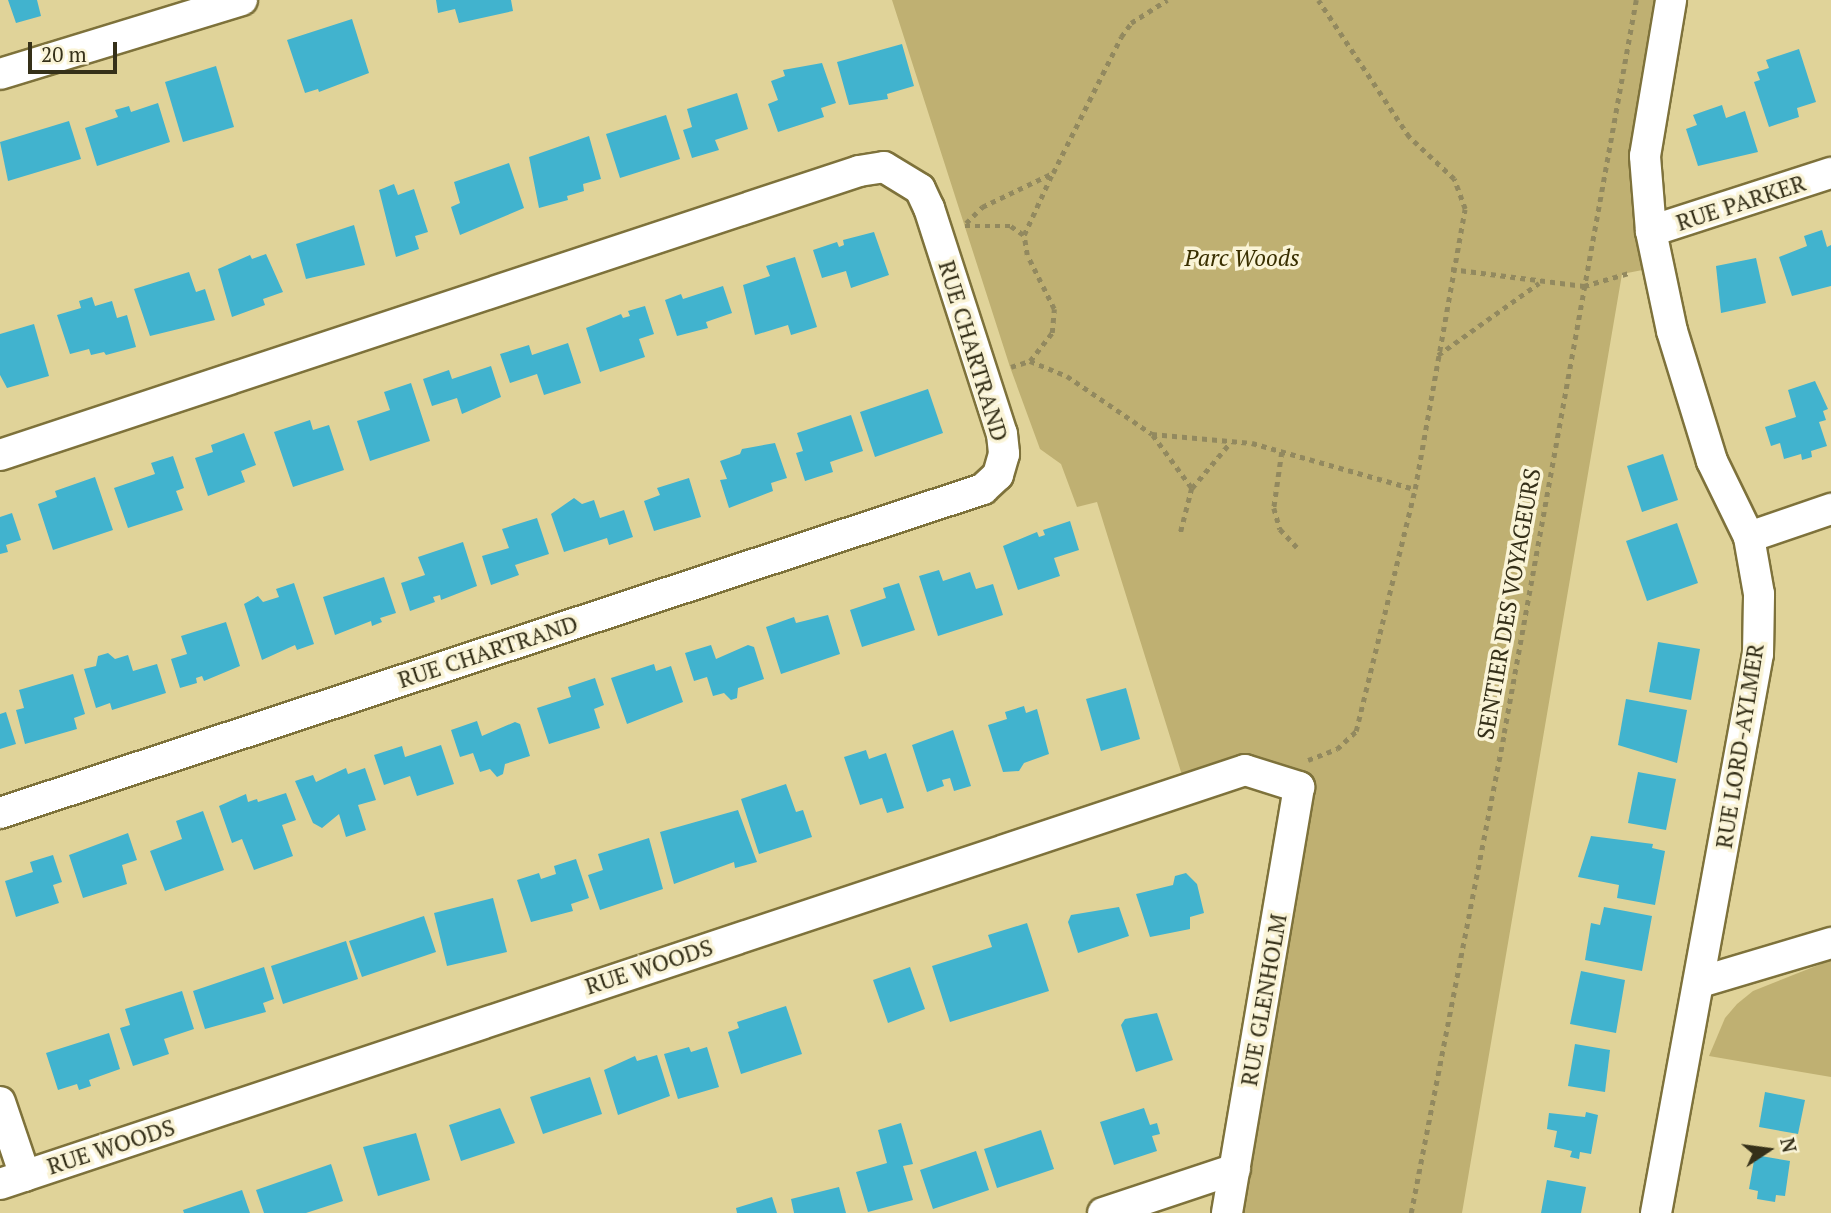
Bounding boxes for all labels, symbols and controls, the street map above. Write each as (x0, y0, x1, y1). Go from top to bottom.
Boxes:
scale bar (32, 28, 121, 72)
text: 20 m (41, 40, 87, 68)
street label: RUE PARKER (1673, 169, 1809, 237)
park label: Parc Woods (1184, 244, 1300, 272)
street label: RUE CHARTRAND (932, 257, 1014, 445)
street label: SENTIER DES VOYAGEURS (1471, 466, 1547, 742)
street label: RUE CHARTRAND (395, 610, 581, 694)
street label: RUE LORD-AYLMER (1710, 642, 1770, 850)
street label: RUE GLENHOLM (1235, 912, 1293, 1088)
street label: RUE WOODS (582, 933, 716, 1001)
street label: RUE WOODS (44, 1113, 178, 1181)
north arrow (1733, 1115, 1803, 1185)
text: N (1775, 1135, 1803, 1155)

